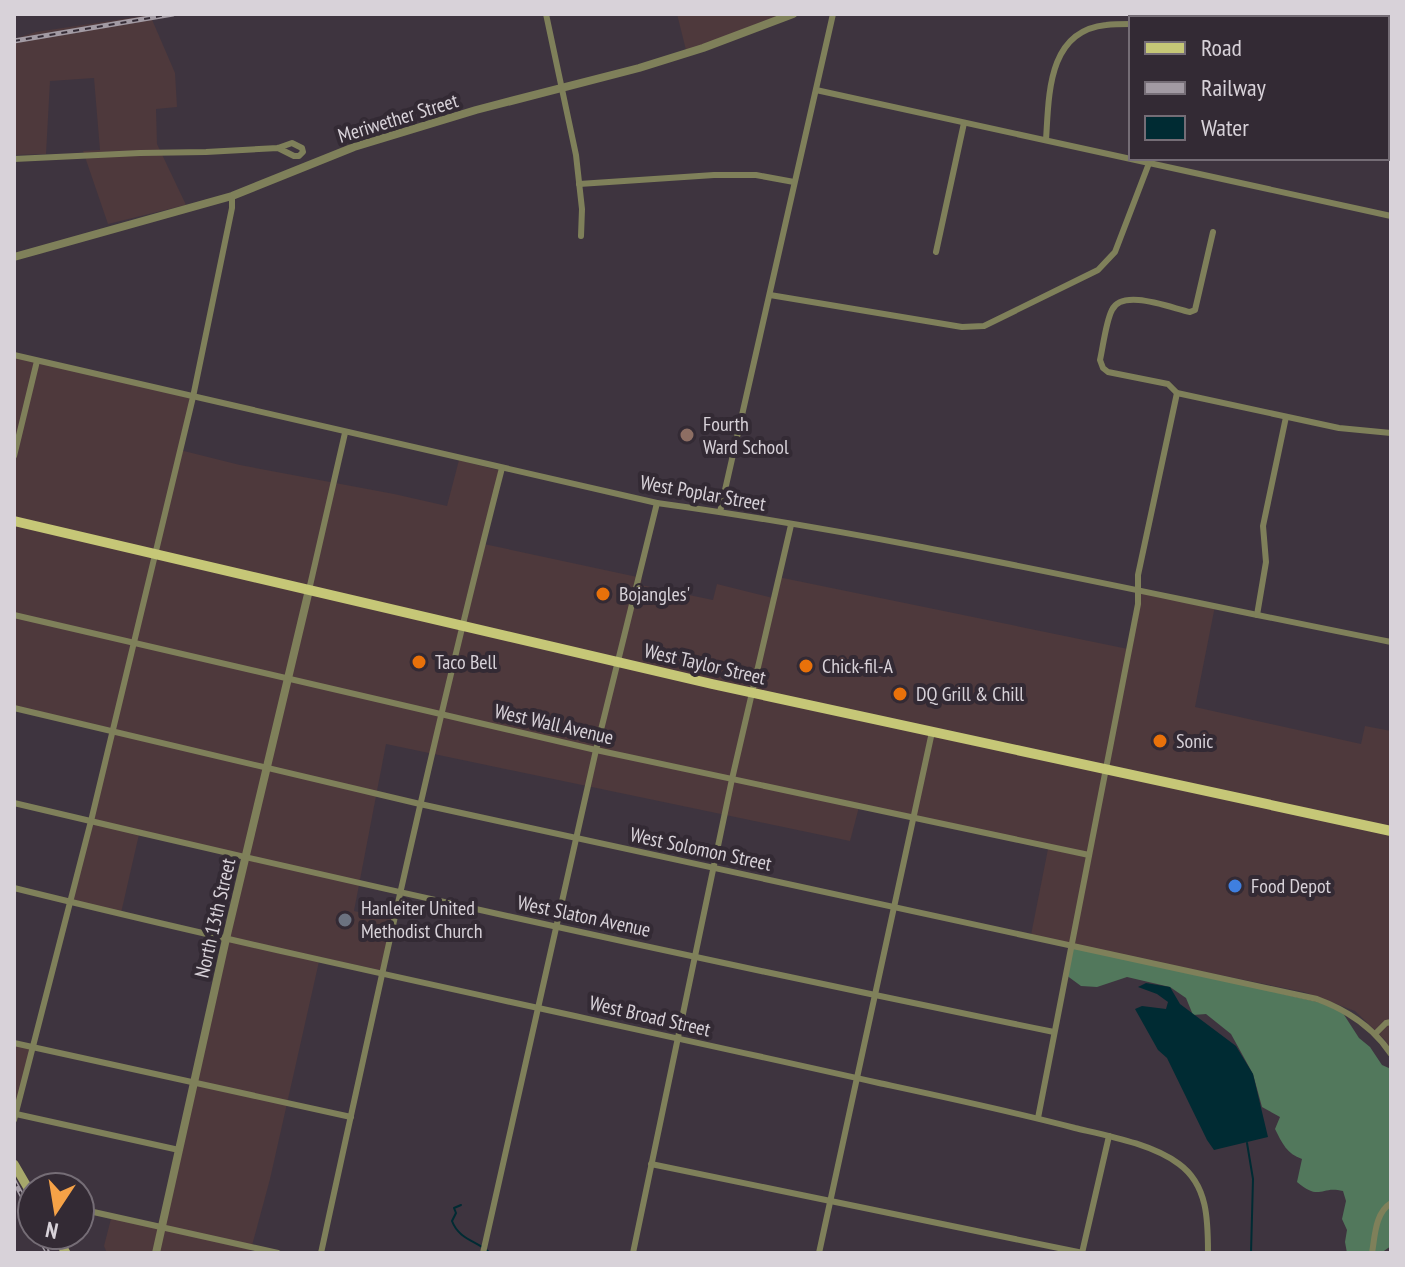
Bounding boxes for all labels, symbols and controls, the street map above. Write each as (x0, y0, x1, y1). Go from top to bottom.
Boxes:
legend (1129, 16, 1389, 160)
text: Road (1201, 32, 1242, 63)
text: Railway (1201, 72, 1266, 103)
street label: Meriwether Street (335, 87, 462, 149)
text: Water (1201, 112, 1249, 143)
place label: Fourth Ward School (703, 411, 789, 460)
marker: Fourth Ward School (678, 426, 696, 444)
street label: West Poplar Street (638, 469, 768, 517)
place label: Bojangles' (619, 581, 690, 607)
marker: Bojangles' (594, 585, 612, 603)
street label: West Taylor Street (642, 637, 769, 691)
place label: Taco Bell (435, 649, 497, 675)
marker: Taco Bell (410, 653, 428, 671)
place label: Chick-fil-A (822, 653, 893, 679)
marker: Chick-fil-A (797, 657, 815, 675)
place label: DQ Grill & Chill (916, 681, 1024, 707)
marker: DQ Grill & Chill (891, 685, 909, 703)
street label: West Wall Avenue (492, 698, 616, 750)
place label: Sonic (1176, 728, 1213, 754)
marker: Sonic (1151, 732, 1169, 750)
street label: West Solomon Street (628, 821, 775, 877)
street label: North 13th Street (189, 855, 241, 980)
place label: Food Depot (1251, 873, 1332, 899)
marker: Food Depot (1226, 877, 1244, 895)
street label: West Slaton Avenue (515, 889, 653, 943)
place label: Hanleiter United Methodist Church (361, 895, 482, 944)
marker: Hanleiter United Methodist Church (336, 911, 354, 929)
street label: West Broad Street (587, 989, 713, 1043)
north arrow (16, 1171, 96, 1251)
text: N (43, 1216, 61, 1245)

